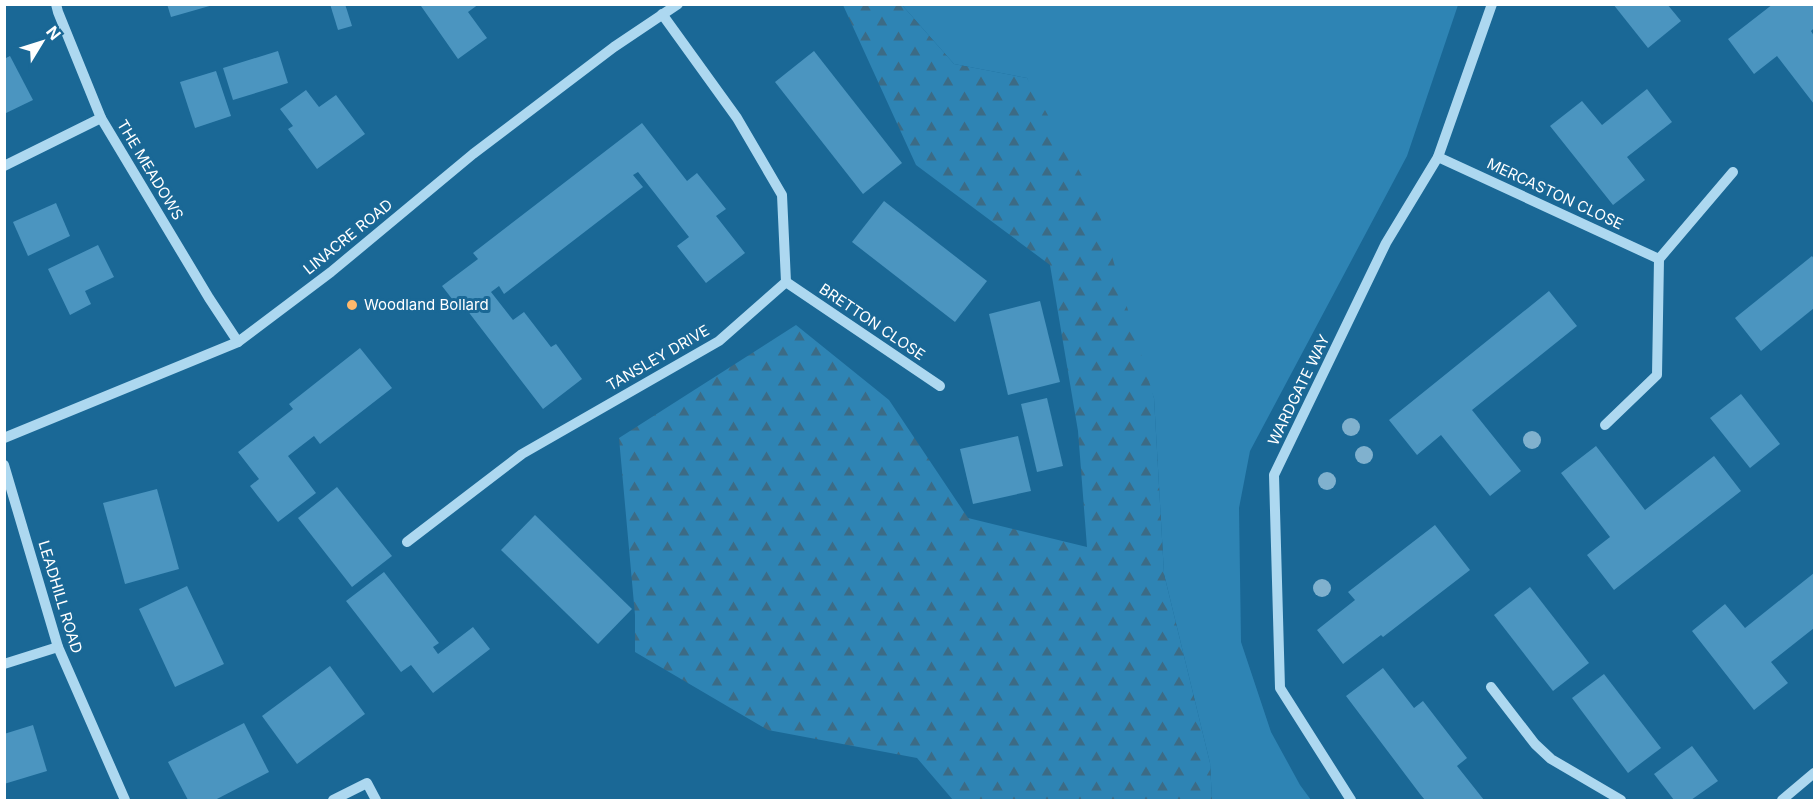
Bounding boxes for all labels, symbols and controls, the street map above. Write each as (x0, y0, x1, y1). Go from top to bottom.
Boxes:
north arrow (12, 12, 72, 72)
text: N (42, 22, 65, 44)
street label: THE MEADOWS (113, 116, 188, 223)
street label: MERCASTON CLOSE (1484, 154, 1626, 233)
street label: LINACRE ROAD (299, 195, 396, 278)
street label: BRETTON CLOSE (816, 279, 929, 364)
place label: Woodland Bollard (364, 295, 489, 314)
marker: Woodland Bollard (345, 298, 359, 312)
street label: TANSLEY DRIVE (603, 320, 712, 395)
street label: WARDGATE WAY (1263, 331, 1334, 448)
street label: LEADHILL ROAD (34, 538, 87, 655)

